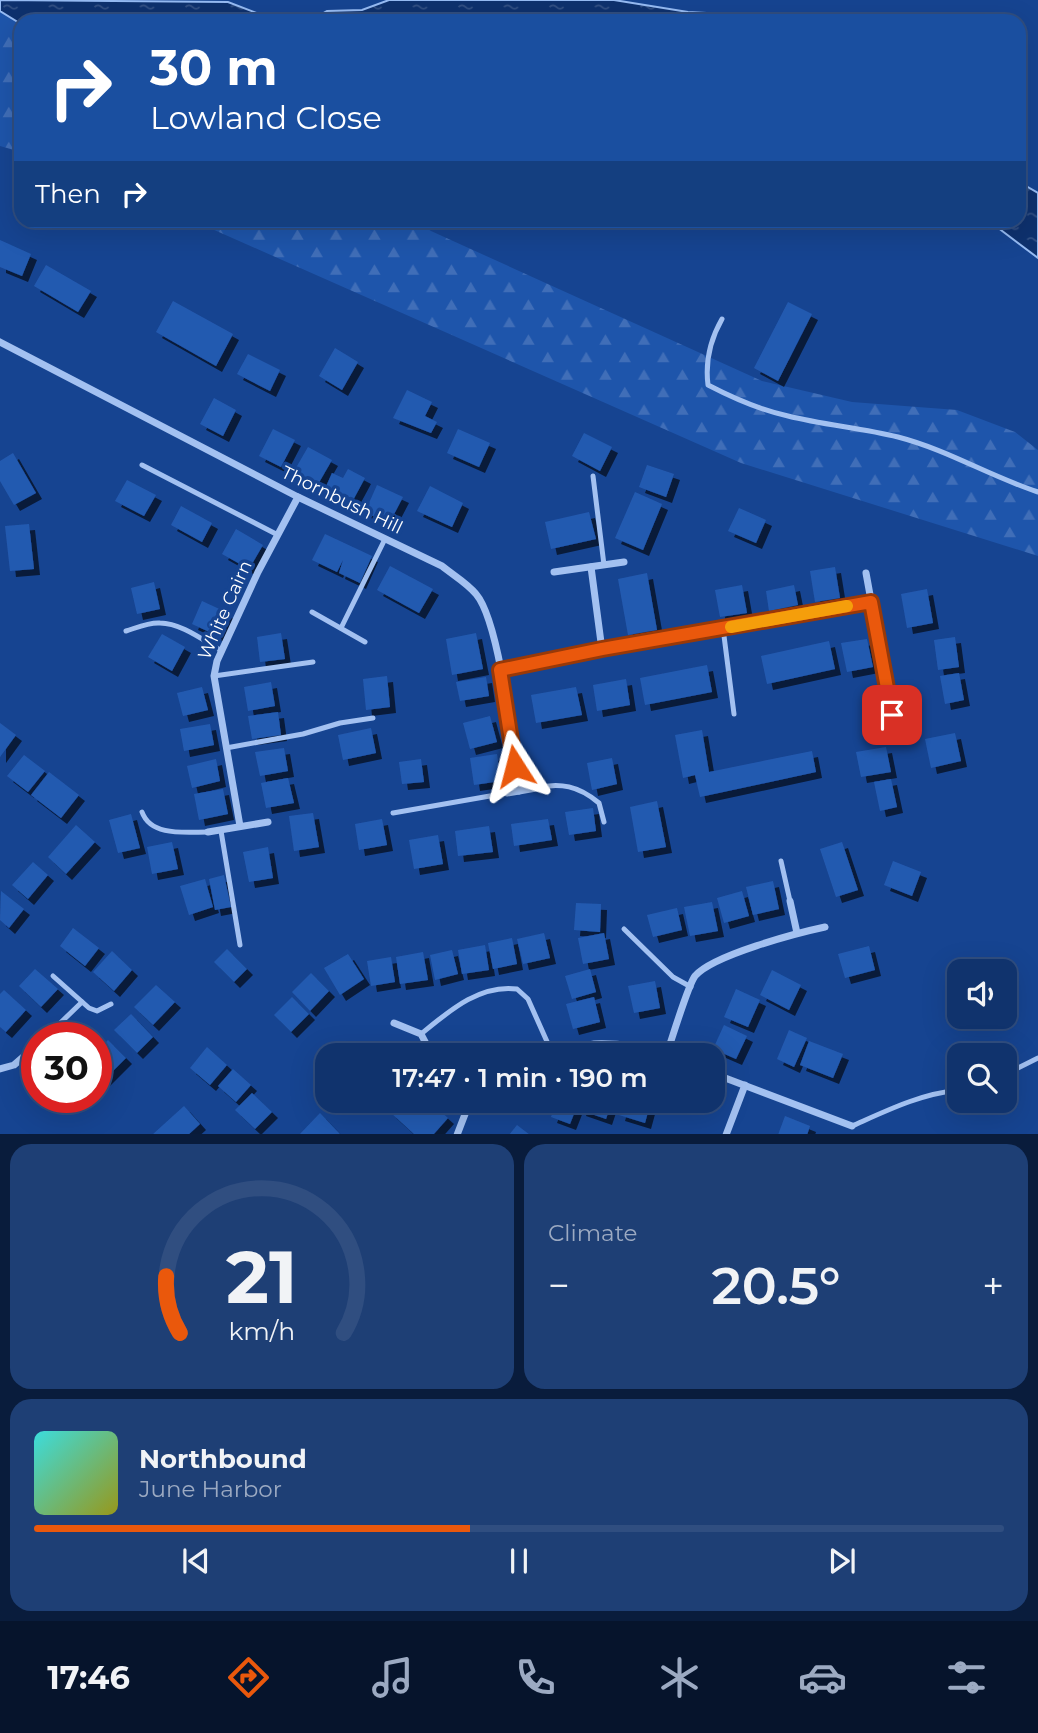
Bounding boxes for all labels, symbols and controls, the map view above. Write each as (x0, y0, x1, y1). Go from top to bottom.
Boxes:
text: 30 m (150, 38, 278, 97)
icon: right (35, 42, 126, 133)
text: Lowland Close (150, 98, 382, 137)
icon: right (115, 175, 153, 213)
text: Then (35, 178, 101, 210)
street label: Thornbush Hill (278, 461, 406, 539)
street label: White Cairn (193, 557, 257, 663)
pin (862, 685, 922, 745)
icon: arrive (873, 696, 911, 734)
position arrow (478, 729, 552, 803)
map controls (947, 959, 1017, 1113)
button: sound (947, 959, 1017, 1029)
speed limit sign: 30 (21, 1022, 112, 1113)
button: search (947, 1043, 1017, 1113)
text: 17:47 · 1 min · 190 m (392, 1062, 648, 1094)
text: Climate (548, 1219, 637, 1247)
text: 21 (226, 1233, 298, 1321)
text: 20.5° (712, 1254, 840, 1317)
text: − (548, 1262, 570, 1309)
text: + (982, 1262, 1004, 1309)
text: km/h (229, 1315, 295, 1345)
text: Northbound (139, 1443, 307, 1475)
text: June Harbor (139, 1475, 282, 1503)
icon: previous (177, 1542, 215, 1580)
icon: pause (500, 1542, 538, 1580)
icon: next (823, 1542, 861, 1580)
icon: directions (224, 1653, 273, 1702)
icon: music (368, 1653, 417, 1702)
icon: phone (511, 1653, 560, 1702)
icon: climate (655, 1653, 704, 1702)
icon: car (798, 1653, 847, 1702)
icon: filters (942, 1653, 991, 1702)
text: 17:46 (47, 1658, 130, 1697)

